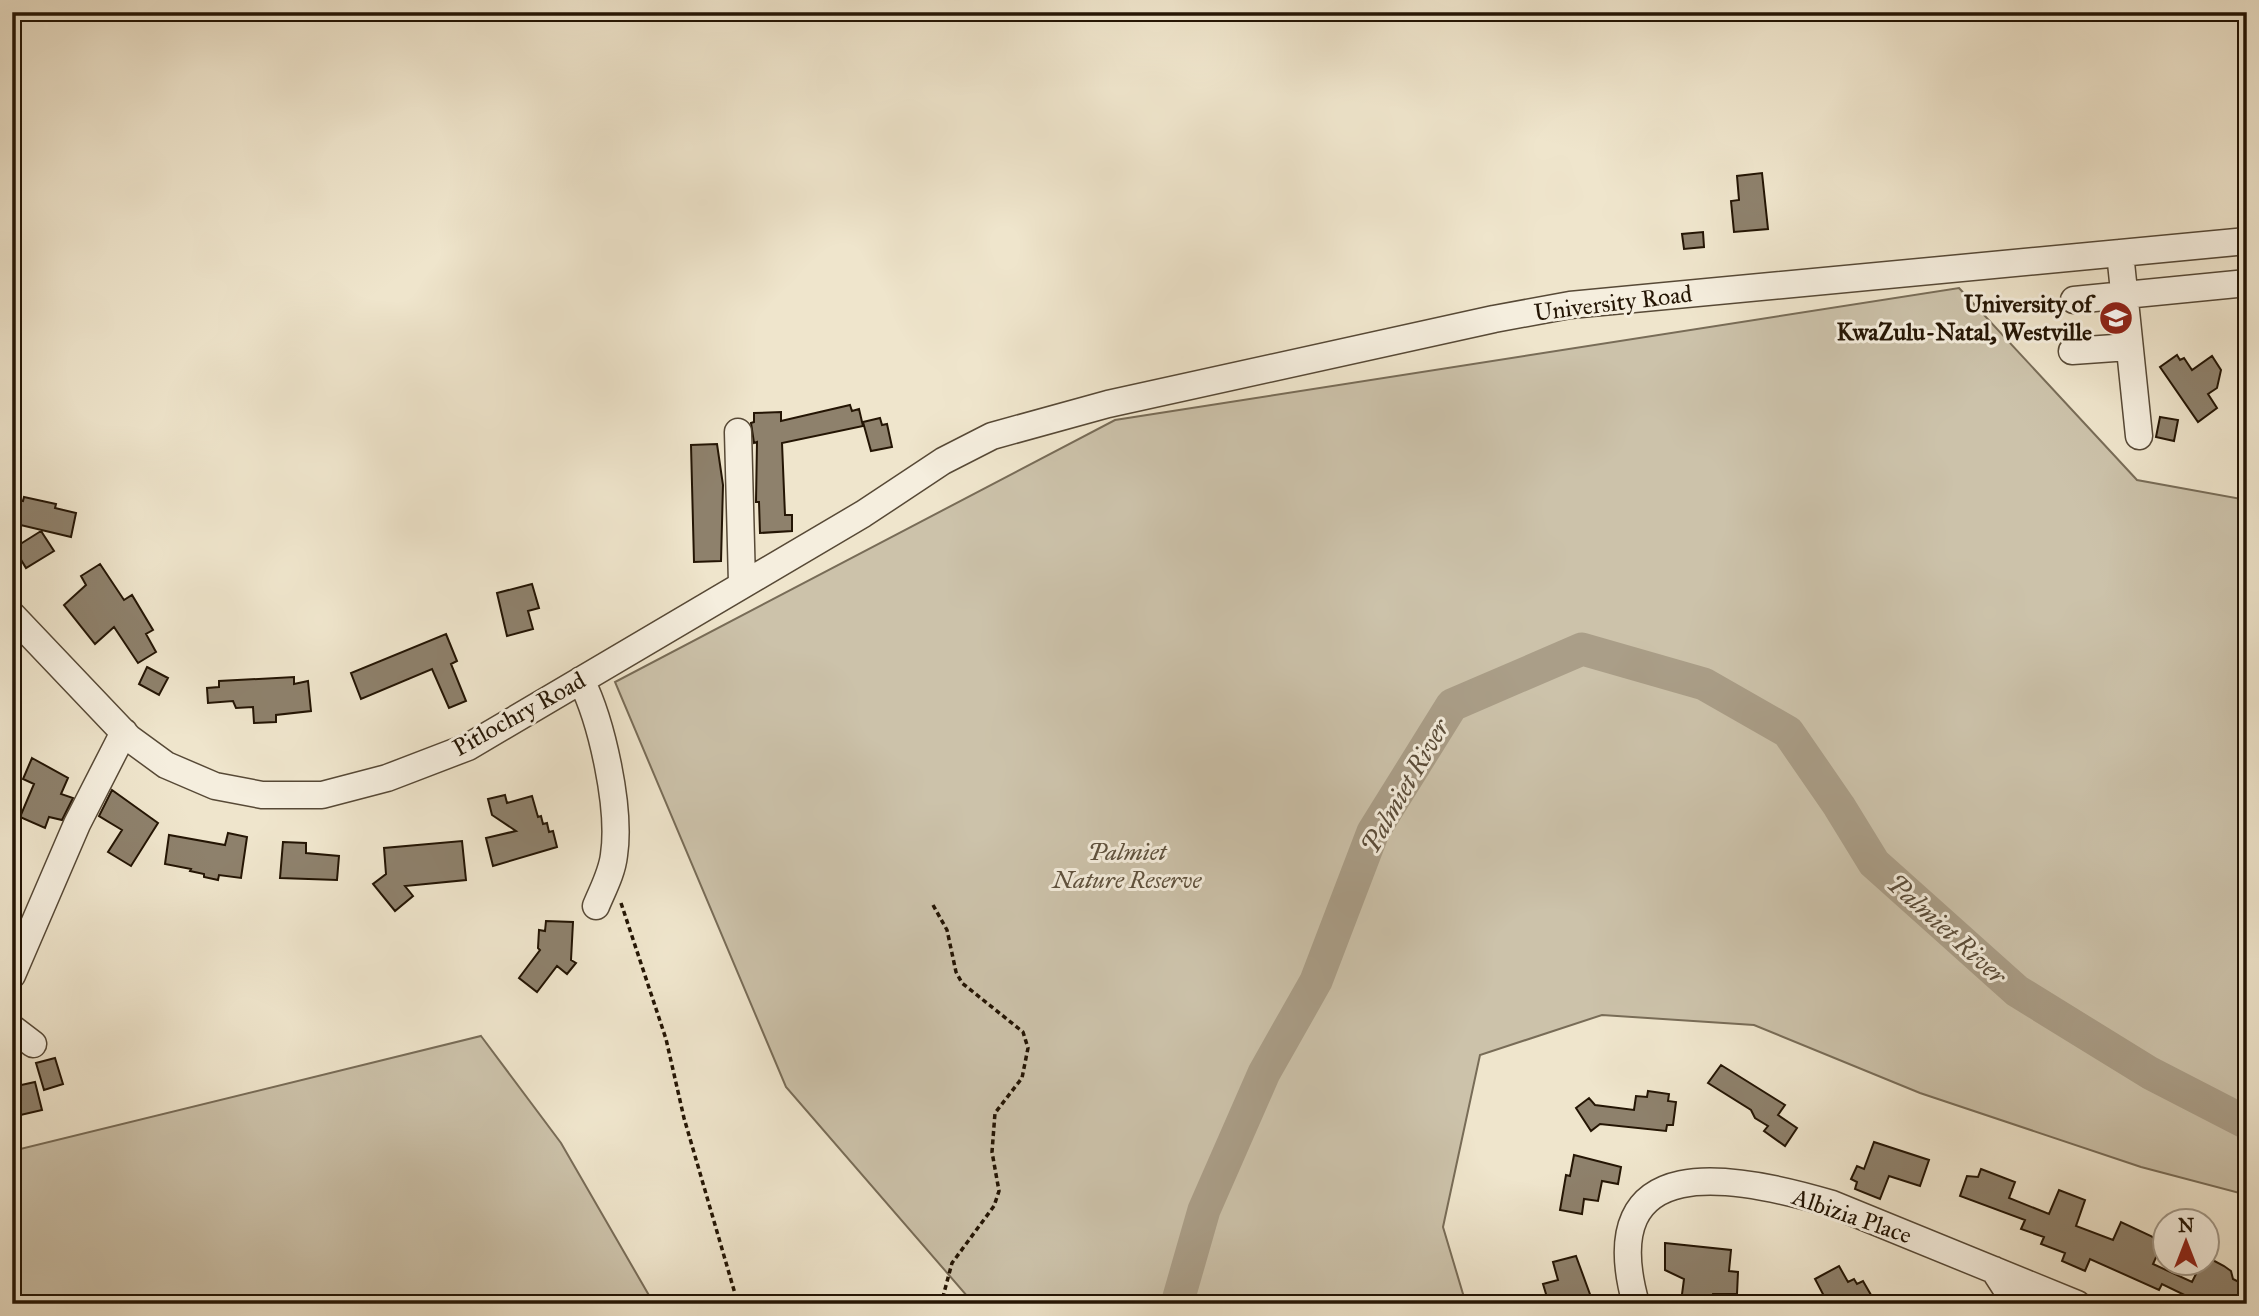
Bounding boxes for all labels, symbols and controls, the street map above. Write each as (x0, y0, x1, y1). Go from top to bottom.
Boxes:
street label: University Road (1532, 278, 1694, 328)
place label: University of KwaZulu-Natal, Westville (1836, 289, 2096, 347)
school or university icon: University of KwaZulu-Natal, Westville (2097, 299, 2135, 337)
street label: Pitlochry Road (447, 665, 591, 763)
water label: Palmiet River (1354, 712, 1457, 859)
park label: Palmiet Nature Reserve (1051, 837, 1203, 895)
water label: Palmiet River (1881, 867, 2014, 992)
street label: Albizia Place (1787, 1181, 1916, 1250)
north arrow (2150, 1208, 2220, 1278)
text: N (2178, 1214, 2194, 1237)

